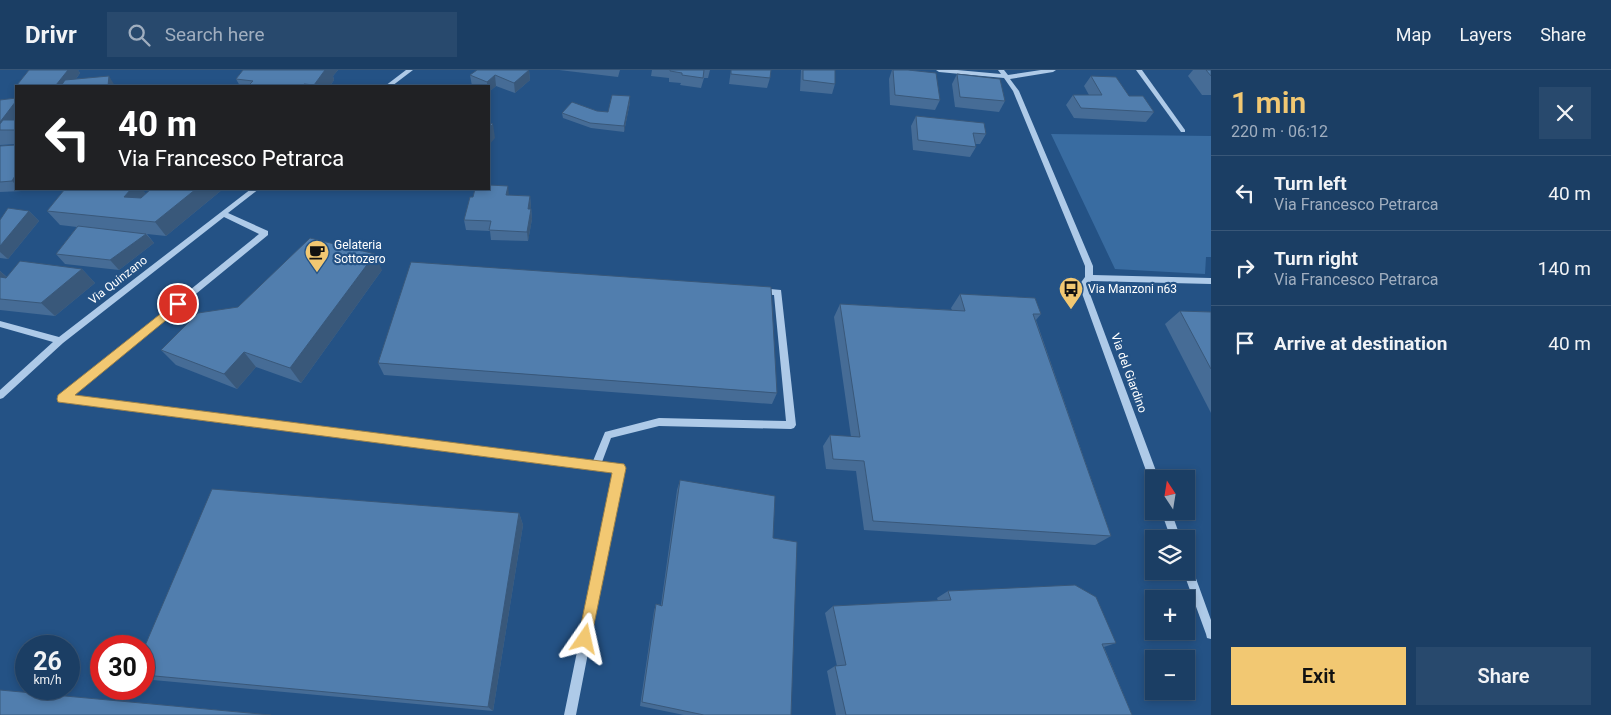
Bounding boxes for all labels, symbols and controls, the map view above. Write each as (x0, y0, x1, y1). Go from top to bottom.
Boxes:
search box (107, 12, 457, 57)
text: Drivr (25, 21, 77, 49)
icon: search (125, 21, 153, 49)
text: Search here (165, 23, 265, 46)
text: Map (1396, 24, 1431, 45)
text: Layers (1459, 24, 1512, 45)
text: Share (1540, 24, 1586, 45)
text: 1 min (1231, 85, 1306, 120)
button: close (1539, 87, 1591, 139)
text: 40 m (118, 104, 197, 145)
icon: left (35, 105, 100, 170)
text: 220 m · 06:12 (1231, 122, 1328, 141)
text: Via Francesco Petrarca (118, 146, 344, 171)
text: Turn left (1274, 172, 1347, 195)
icon: left (1231, 179, 1259, 207)
text: 40 m (1548, 182, 1591, 205)
text: Via Francesco Petrarca (1274, 195, 1439, 214)
place label: Gelateria Sottozero (334, 238, 386, 266)
cafe icon: Gelateria Sottozero (304, 239, 330, 273)
text: Turn right (1274, 247, 1358, 270)
street label: Via Quinzano (86, 253, 150, 307)
icon: right (1231, 254, 1259, 282)
text: 140 m (1538, 257, 1591, 280)
text: Via Francesco Petrarca (1274, 270, 1439, 289)
bus stop icon: Via Manzoni n63 (1058, 276, 1084, 310)
place label: Via Manzoni n63 (1088, 282, 1177, 296)
pin (157, 283, 199, 325)
icon: arrive (164, 290, 192, 318)
icon: arrive (1231, 329, 1259, 357)
street label: Via del Giardino (1108, 331, 1150, 415)
text: Arrive at destination (1274, 332, 1447, 355)
text: 40 m (1548, 332, 1591, 355)
north arrow (1145, 470, 1195, 520)
map controls (1145, 470, 1195, 700)
button: layers (1145, 530, 1195, 580)
button: + (1145, 590, 1195, 640)
position arrow (558, 612, 610, 664)
speed limit sign: 30 (90, 635, 155, 700)
text: 26 (33, 647, 62, 676)
button: Exit (1231, 647, 1406, 705)
button: Share (1416, 647, 1591, 705)
button: − (1145, 650, 1195, 700)
text: km/h (33, 673, 62, 687)

